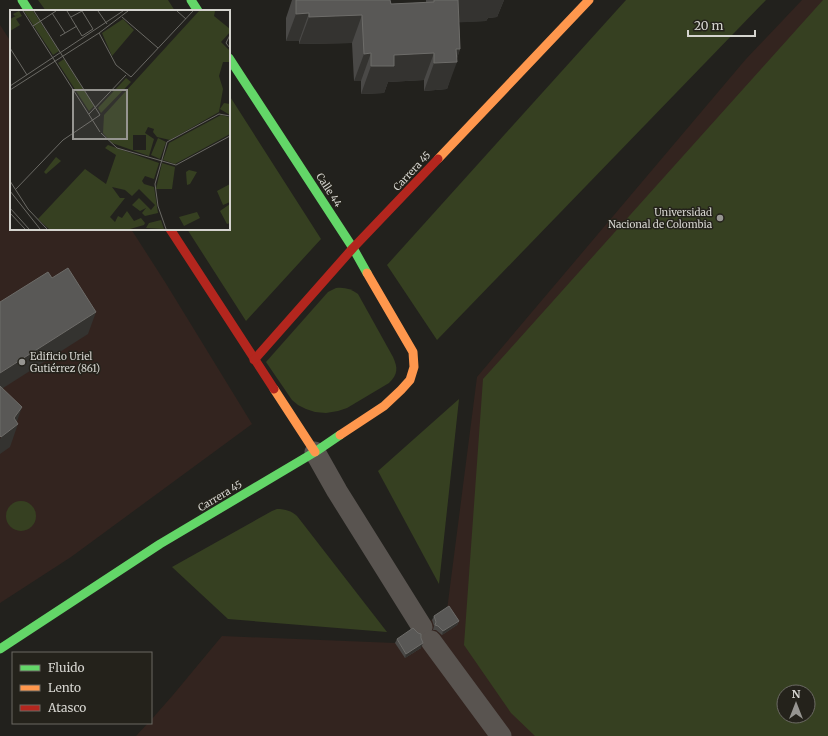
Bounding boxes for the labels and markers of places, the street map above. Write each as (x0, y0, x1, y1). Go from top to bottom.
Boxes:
place label: Universidad Nacional de Colombia (608, 206, 713, 231)
marker: Universidad Nacional de Colombia (715, 213, 725, 223)
place label: Edificio Uriel Gutiérrez (861) (30, 350, 100, 375)
marker: Edificio Uriel Gutiérrez (861) (17, 357, 27, 367)

